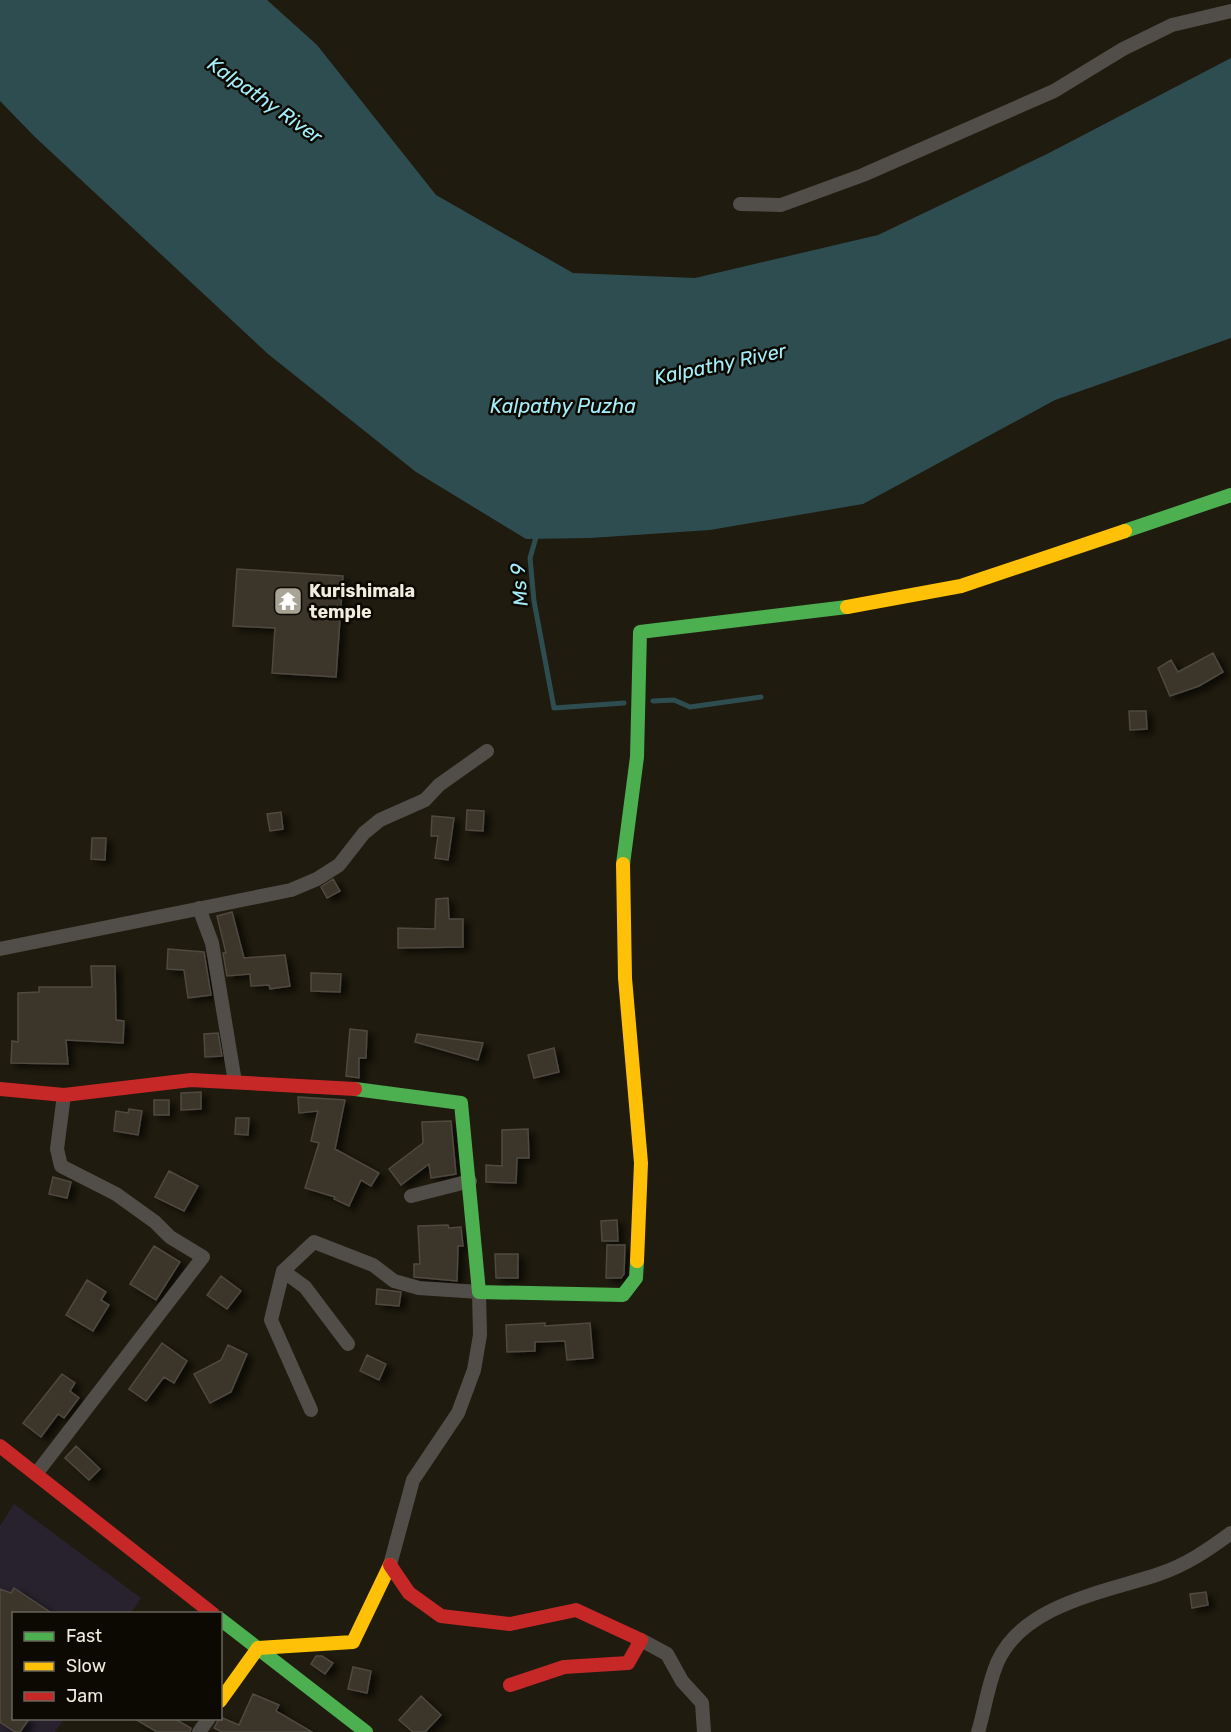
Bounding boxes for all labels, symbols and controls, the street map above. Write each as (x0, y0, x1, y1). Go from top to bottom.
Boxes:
water label: Kalpathy River (203, 52, 328, 149)
water label: Kalpathy River (652, 338, 790, 390)
water label: Kalpathy Puzha (490, 394, 636, 418)
water label: Ms 9 (505, 561, 533, 607)
place label: Kurishimala temple (309, 580, 415, 623)
temple icon: Kurishimala temple (272, 585, 304, 617)
legend (12, 1612, 222, 1720)
text: Fast (66, 1625, 102, 1647)
text: Slow (66, 1655, 106, 1677)
text: Jam (66, 1685, 103, 1707)

